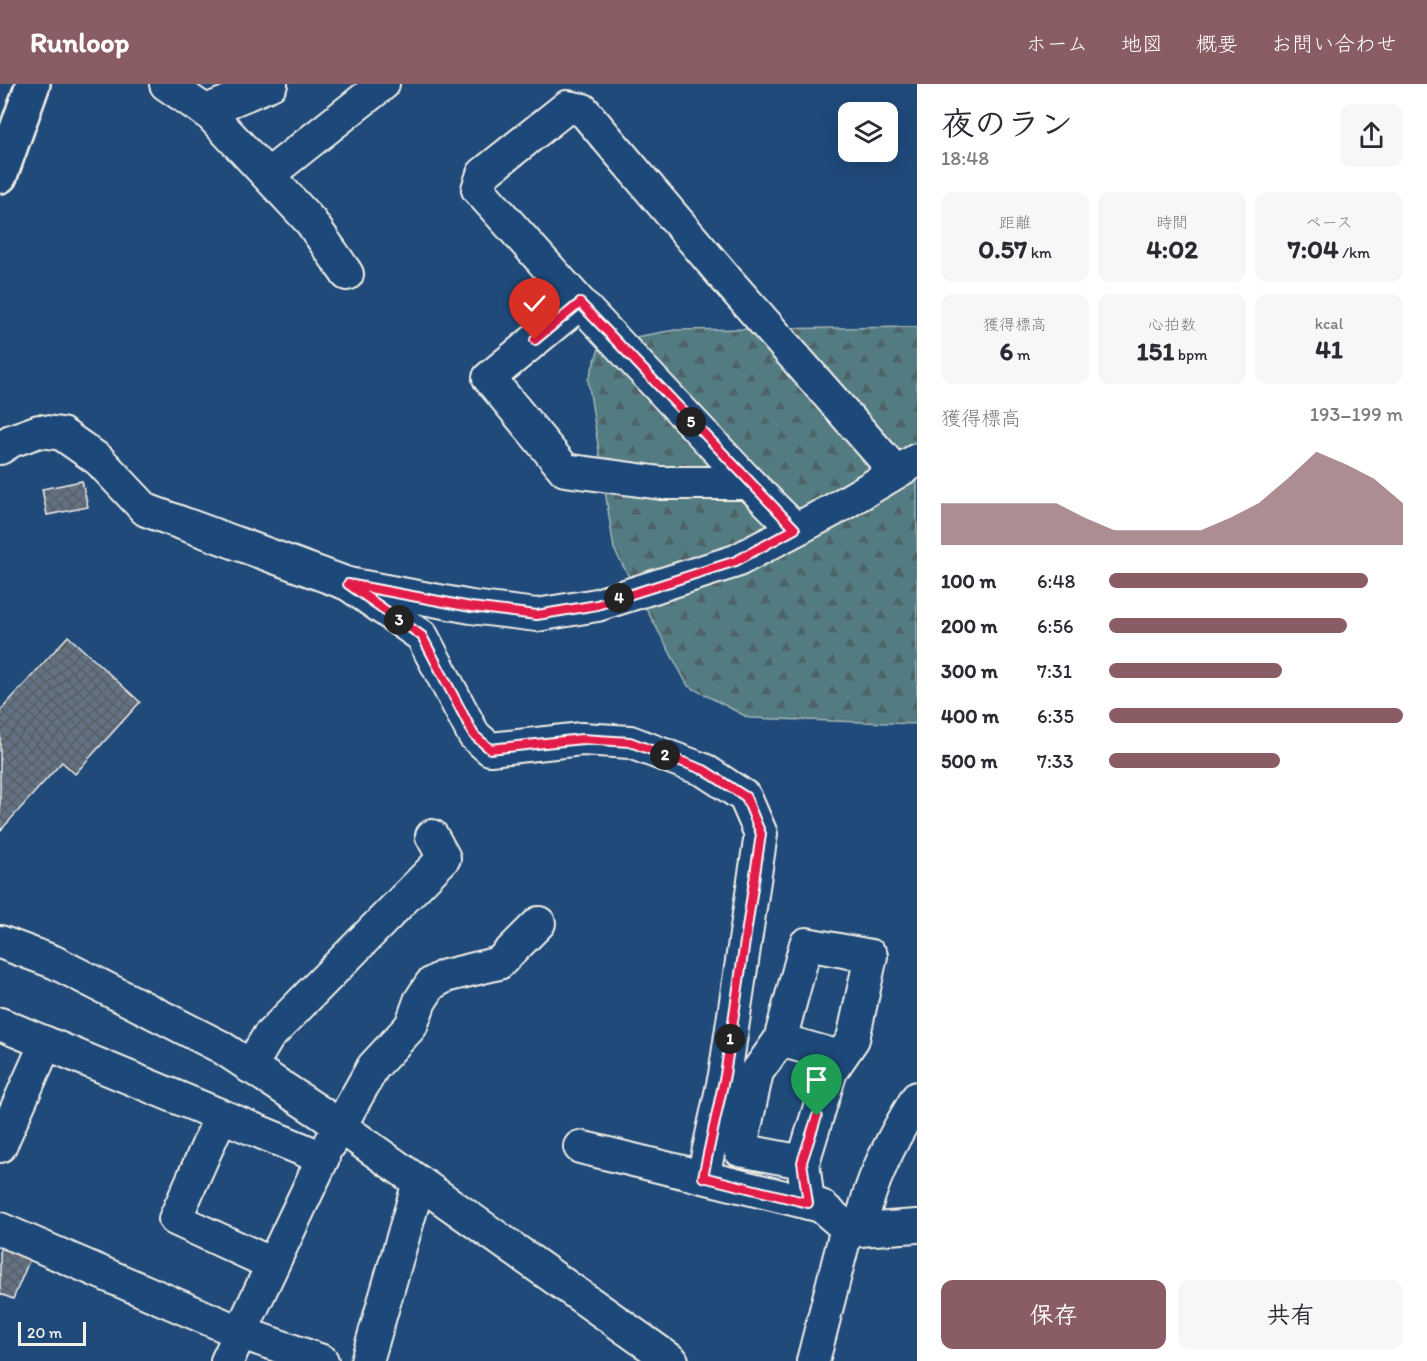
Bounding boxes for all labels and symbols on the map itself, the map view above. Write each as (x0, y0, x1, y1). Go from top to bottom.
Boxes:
pin (509, 278, 560, 340)
pin: 5 (676, 407, 706, 437)
pin: 4 (604, 583, 634, 613)
pin: 3 (384, 605, 414, 635)
pin: 2 (650, 740, 680, 770)
pin: 1 (715, 1024, 745, 1054)
pin (791, 1054, 842, 1116)
scale bar (18, 1319, 86, 1346)

